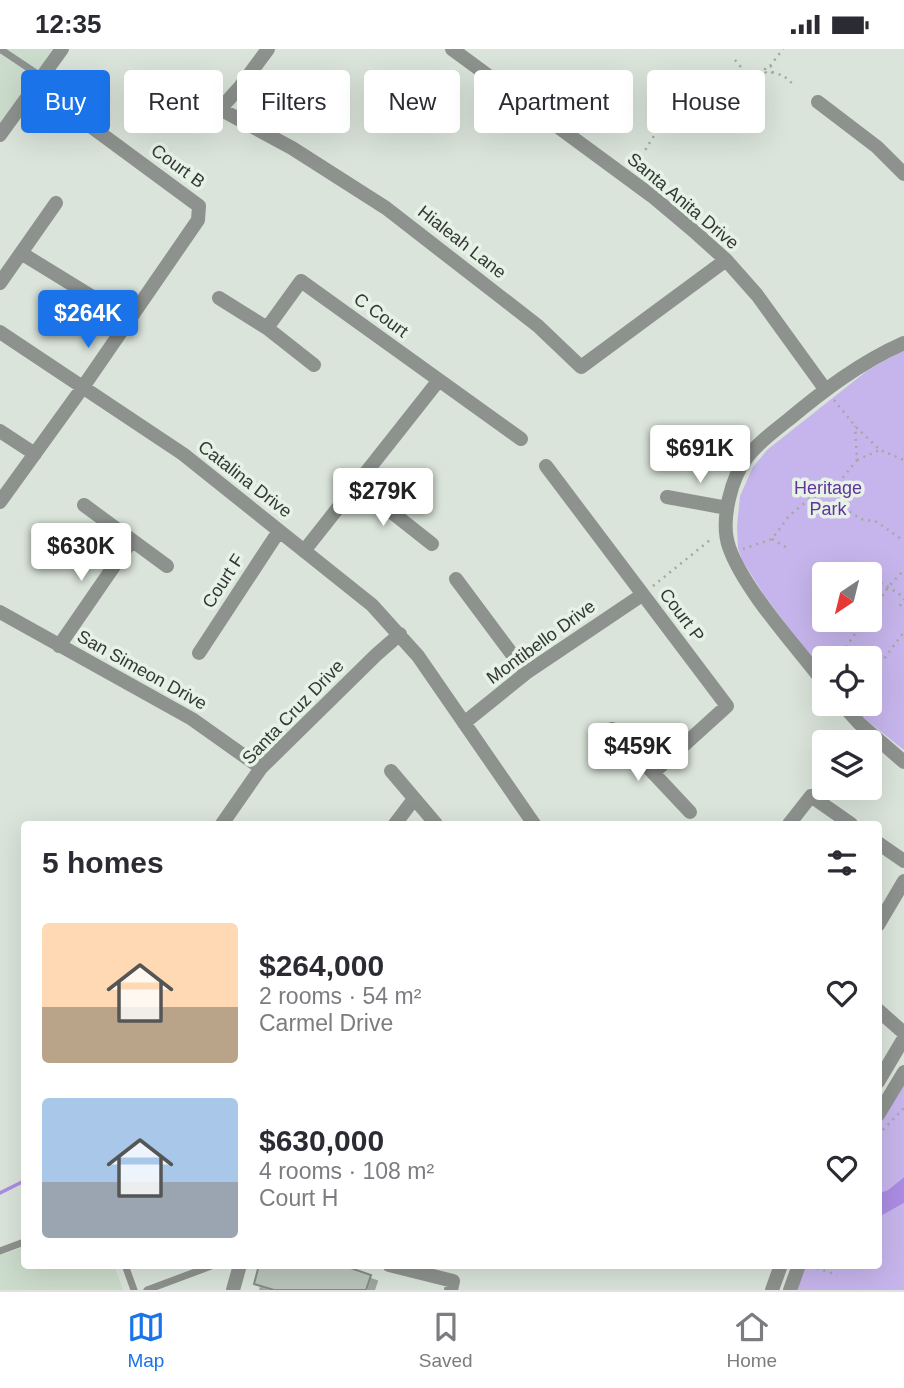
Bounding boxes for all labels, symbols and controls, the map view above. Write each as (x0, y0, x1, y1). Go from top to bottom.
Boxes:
text: 12:35 (35, 9, 102, 39)
chip: Buy (21, 70, 110, 133)
chip: Rent (124, 70, 223, 133)
chip: Filters (237, 70, 350, 133)
chip: New (364, 70, 460, 133)
chip: Apartment (474, 70, 633, 133)
chip: House (647, 70, 765, 133)
street label: Court B (147, 140, 209, 192)
street label: Santa Anita Drive (623, 149, 743, 253)
street label: Hialeah Lane (414, 201, 510, 283)
street label: C Court (350, 289, 412, 341)
pin: $264K (39, 291, 137, 350)
text: $264K (54, 300, 122, 326)
pin: $691K (651, 425, 749, 485)
text: $691K (666, 435, 734, 461)
street label: Catalina Drive (194, 436, 296, 522)
pin: $279K (334, 469, 432, 528)
text: $279K (349, 478, 417, 504)
park label: Heritage Park (794, 478, 862, 519)
pin: $630K (32, 524, 130, 583)
text: $630K (47, 533, 115, 559)
street label: Court F (198, 550, 248, 612)
north arrow (812, 562, 882, 632)
map controls (812, 562, 882, 800)
street label: Court P (656, 585, 708, 645)
street label: Montibello Drive (483, 596, 599, 688)
street label: San Simeon Drive (74, 626, 210, 714)
button: locate (812, 646, 882, 716)
street label: Santa Cruz Drive (238, 656, 348, 768)
pin: $459K (589, 723, 687, 783)
button: layers (812, 730, 882, 800)
text: $459K (604, 733, 672, 759)
icon: filters (823, 844, 861, 882)
text: 5 homes (42, 846, 164, 879)
text: $264,000 (259, 949, 384, 982)
icon: home (98, 951, 182, 1035)
icon: heart (823, 974, 861, 1012)
text: 2 rooms · 54 m² (259, 983, 421, 1009)
text: Carmel Drive (259, 1010, 393, 1036)
text: $630,000 (259, 1124, 384, 1157)
icon: home (98, 1126, 182, 1210)
icon: heart (823, 1149, 861, 1187)
text: 4 rooms · 108 m² (259, 1158, 434, 1184)
text: Court H (259, 1185, 338, 1211)
tab: Map (127, 1308, 165, 1372)
tab: Saved (419, 1308, 473, 1372)
tab: Home (726, 1308, 777, 1372)

